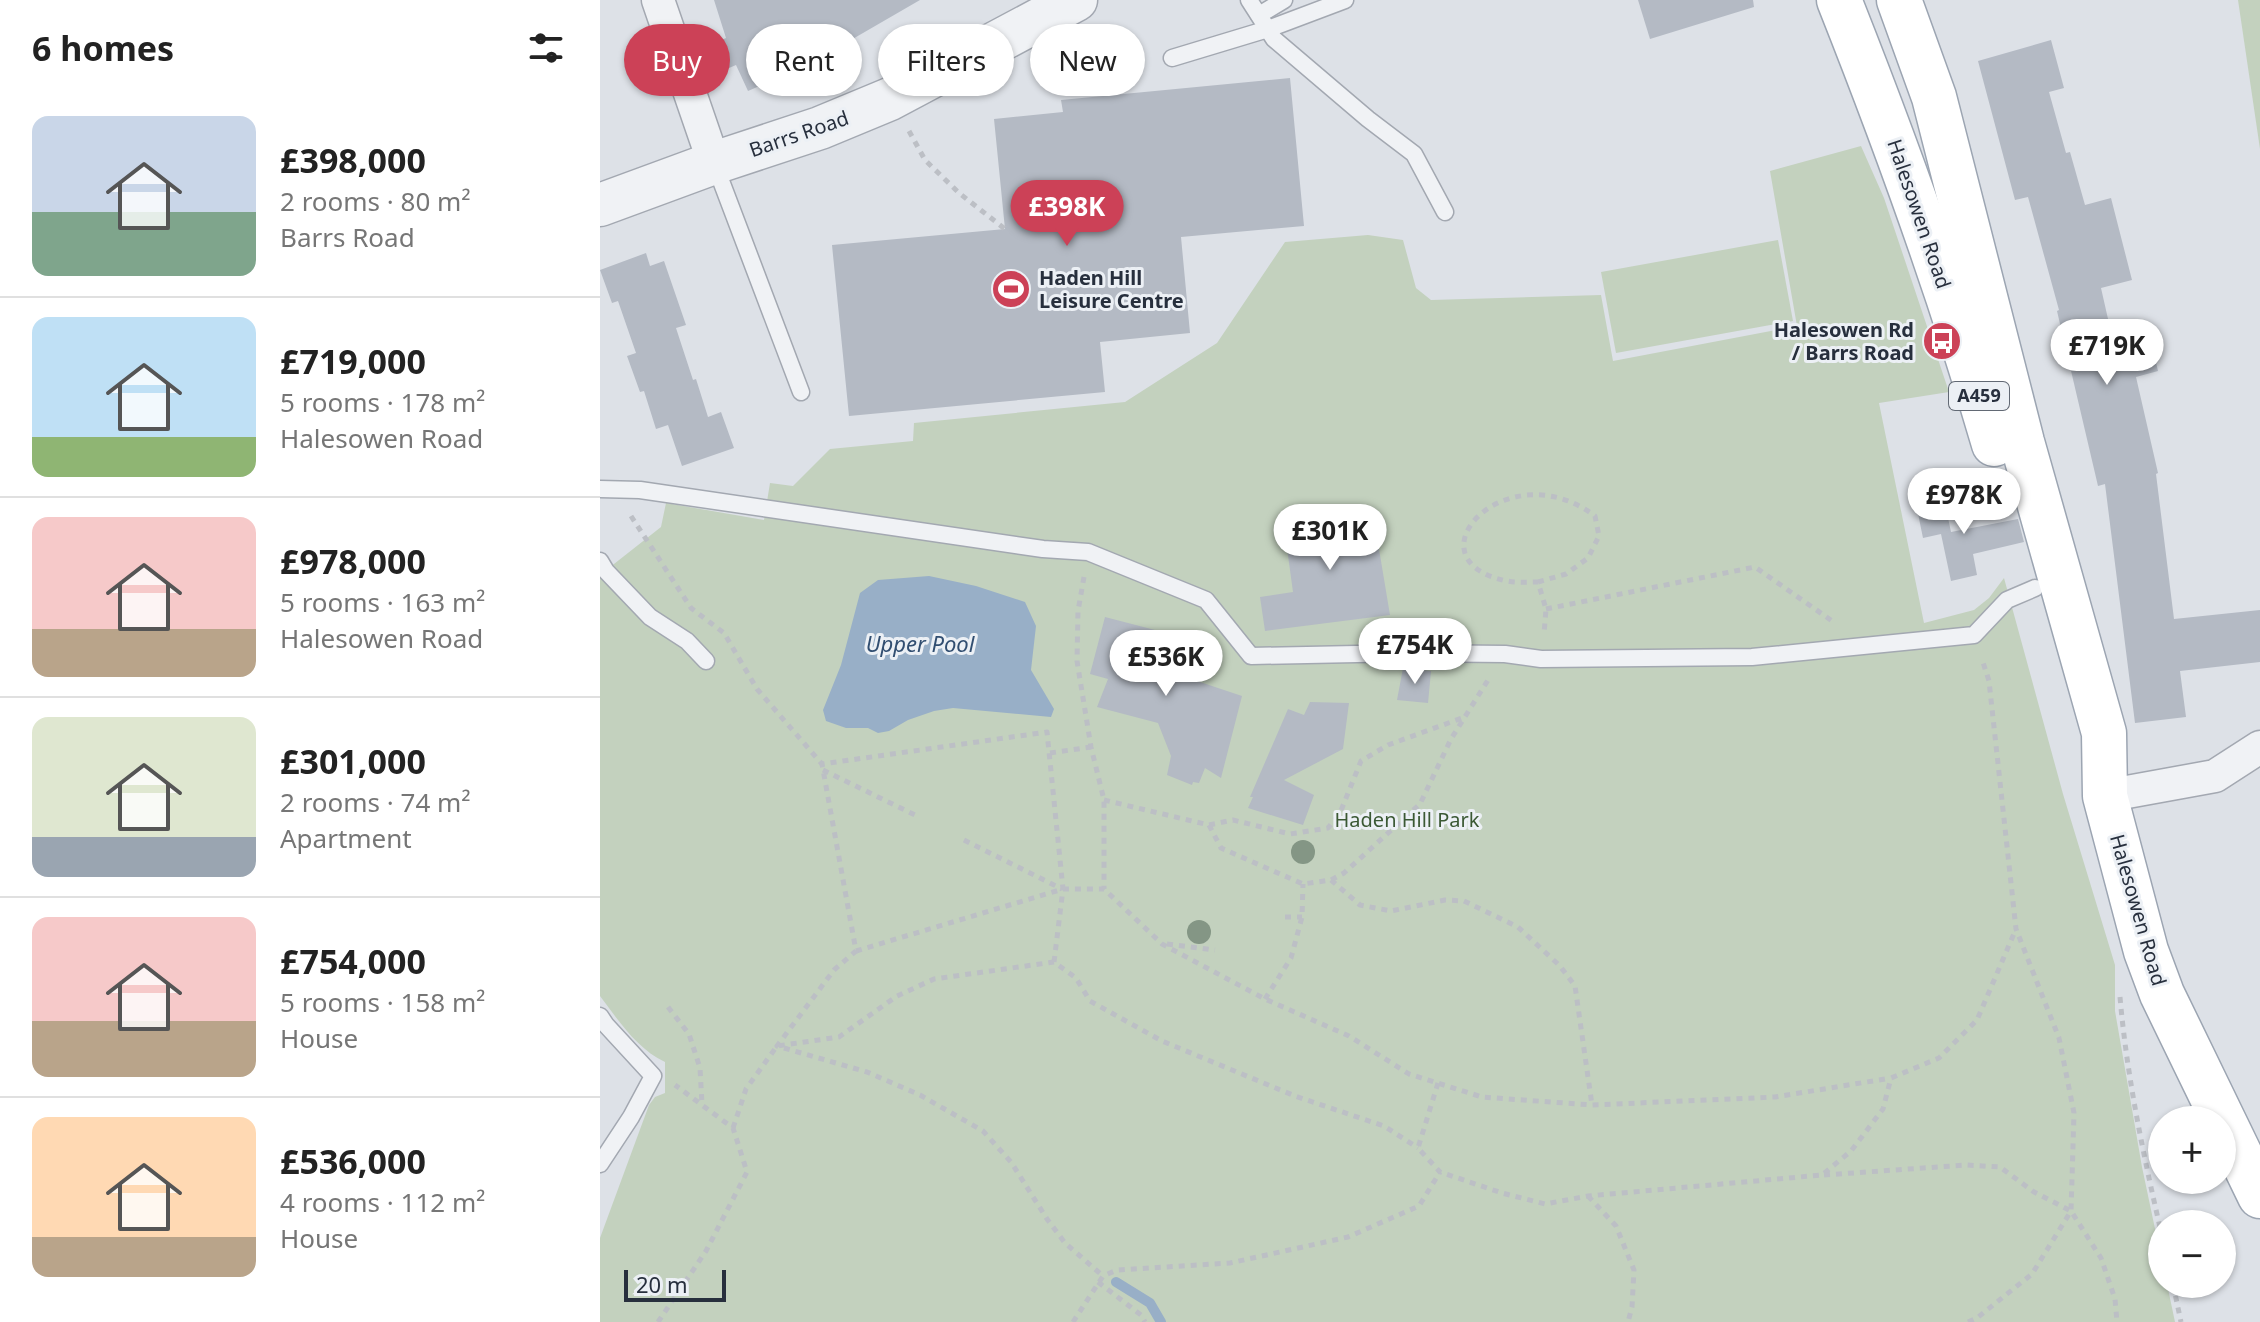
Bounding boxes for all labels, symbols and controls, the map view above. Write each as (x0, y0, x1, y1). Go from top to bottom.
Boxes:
chip: Buy (624, 24, 730, 96)
chip: Rent (746, 24, 862, 96)
chip: Filters (878, 24, 1014, 96)
chip: New (1030, 24, 1145, 96)
text: 6 homes (32, 25, 174, 71)
icon: filters (524, 26, 568, 70)
street label: Barrs Road (745, 104, 852, 163)
street label: Halesowen Road (1881, 136, 1958, 292)
text: £398,000 (280, 137, 426, 183)
icon: home (96, 148, 192, 244)
pin: £398K (1011, 180, 1123, 248)
text: 2 rooms · 80 m² (280, 183, 470, 219)
text: £398K (1029, 188, 1105, 224)
text: Barrs Road (280, 219, 415, 255)
place label: Haden Hill Leisure Centre (1039, 264, 1184, 314)
sports icon: Haden Hill Leisure Centre (990, 268, 1032, 310)
place label: Halesowen Rd / Barrs Road (1774, 316, 1914, 366)
pin: £719K (2051, 319, 2163, 387)
bus stop icon: Halesowen Rd / Barrs Road (1921, 320, 1963, 362)
text: £719K (2069, 327, 2145, 363)
text: £719,000 (280, 338, 426, 384)
icon: home (96, 349, 192, 445)
road number: A459 (1949, 382, 2009, 410)
text: 5 rooms · 178 m² (280, 384, 485, 420)
text: Halesowen Road (280, 420, 483, 456)
pin: £978K (1908, 468, 2020, 536)
text: £978K (1926, 476, 2002, 512)
pin: £301K (1274, 504, 1386, 572)
text: £301K (1292, 512, 1368, 548)
text: £978,000 (280, 538, 426, 584)
icon: home (96, 549, 192, 645)
text: 5 rooms · 163 m² (280, 584, 485, 620)
pin: £754K (1359, 618, 1471, 686)
text: Halesowen Road (280, 620, 483, 656)
text: £754K (1377, 626, 1453, 662)
water label: Upper Pool (866, 628, 976, 658)
pin: £536K (1110, 630, 1222, 698)
text: £536K (1128, 638, 1204, 674)
text: £301,000 (280, 738, 426, 784)
icon: home (96, 749, 192, 845)
text: 2 rooms · 74 m² (280, 784, 470, 820)
park label: Haden Hill Park (1335, 806, 1480, 833)
text: Apartment (280, 820, 412, 856)
street label: Halesowen Road (2104, 831, 2173, 989)
text: £754,000 (280, 938, 426, 984)
icon: home (96, 949, 192, 1045)
text: 5 rooms · 158 m² (280, 984, 485, 1020)
text: House (280, 1020, 358, 1056)
map controls (2148, 1106, 2236, 1298)
button: + (2148, 1106, 2236, 1194)
text: £536,000 (280, 1138, 426, 1184)
icon: home (96, 1149, 192, 1245)
text: 4 rooms · 112 m² (280, 1184, 485, 1220)
button: − (2148, 1210, 2236, 1298)
text: House (280, 1220, 358, 1256)
scale bar (624, 1266, 726, 1302)
text: 20 m (636, 1269, 687, 1299)

